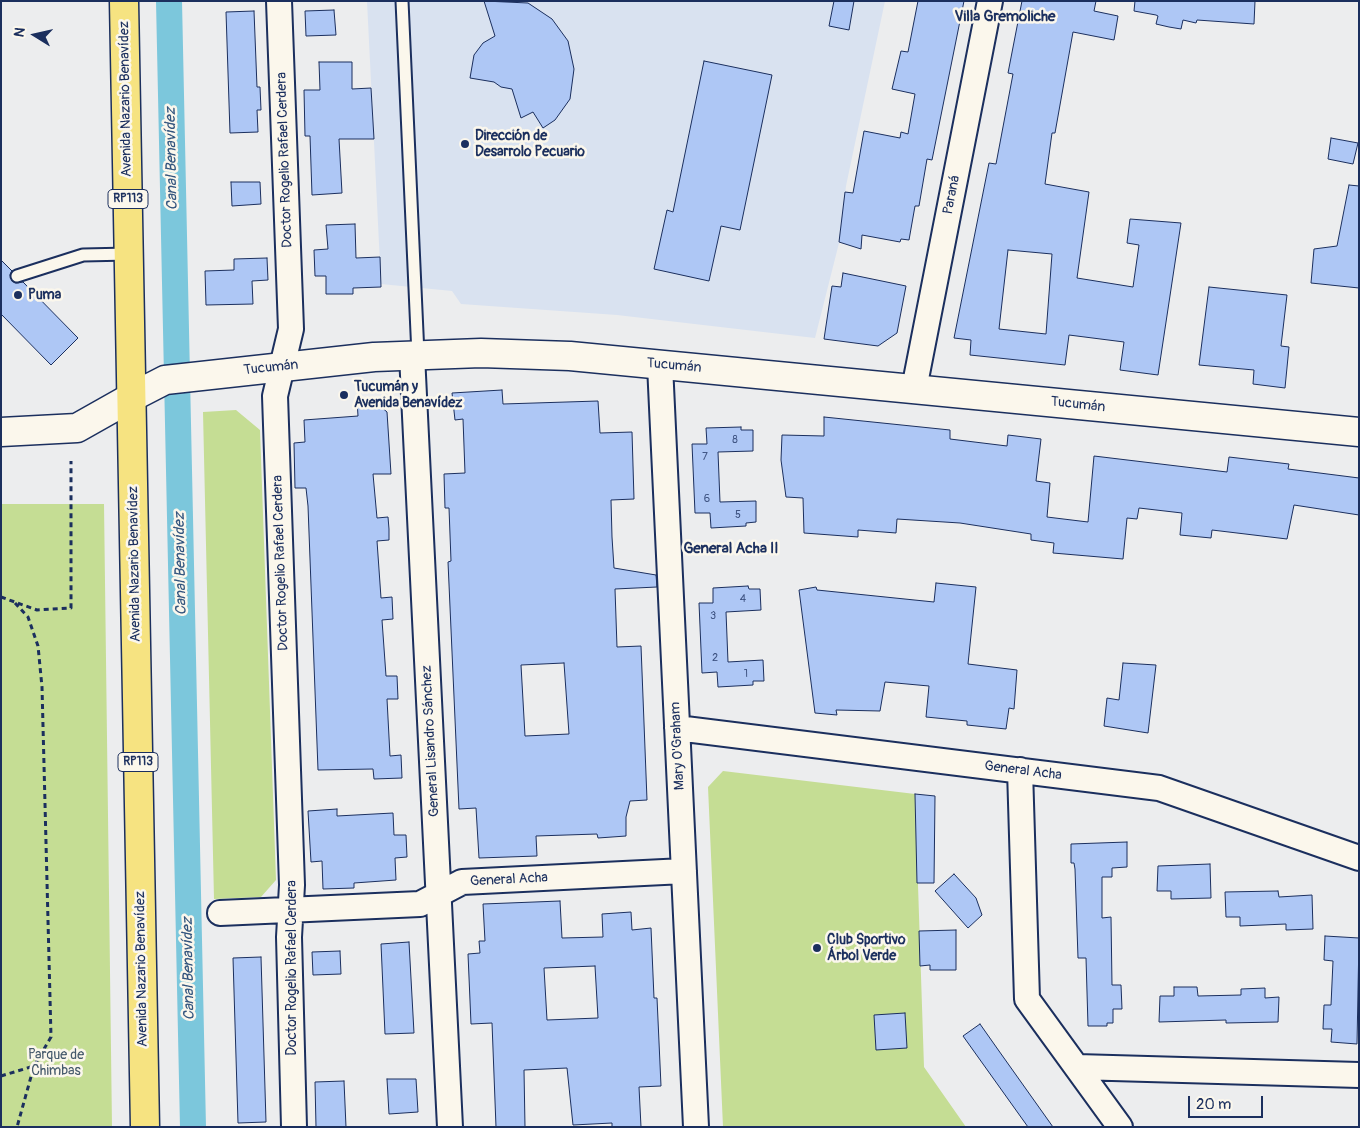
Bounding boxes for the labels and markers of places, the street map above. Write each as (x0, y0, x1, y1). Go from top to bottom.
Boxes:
place label: Dirección de Desarrolo Pecuario (475, 128, 585, 160)
marker: Dirección de Desarrolo Pecuario (459, 138, 471, 150)
place label: Puma (28, 287, 61, 303)
marker: Puma (12, 289, 24, 301)
place label: Tucumán y Avenida Benavídez (354, 379, 462, 412)
marker: Tucumán y Avenida Benavídez (338, 389, 350, 401)
place label: Club Sportivo Árbol Verde (827, 932, 906, 964)
marker: Club Sportivo Árbol Verde (811, 942, 823, 954)

